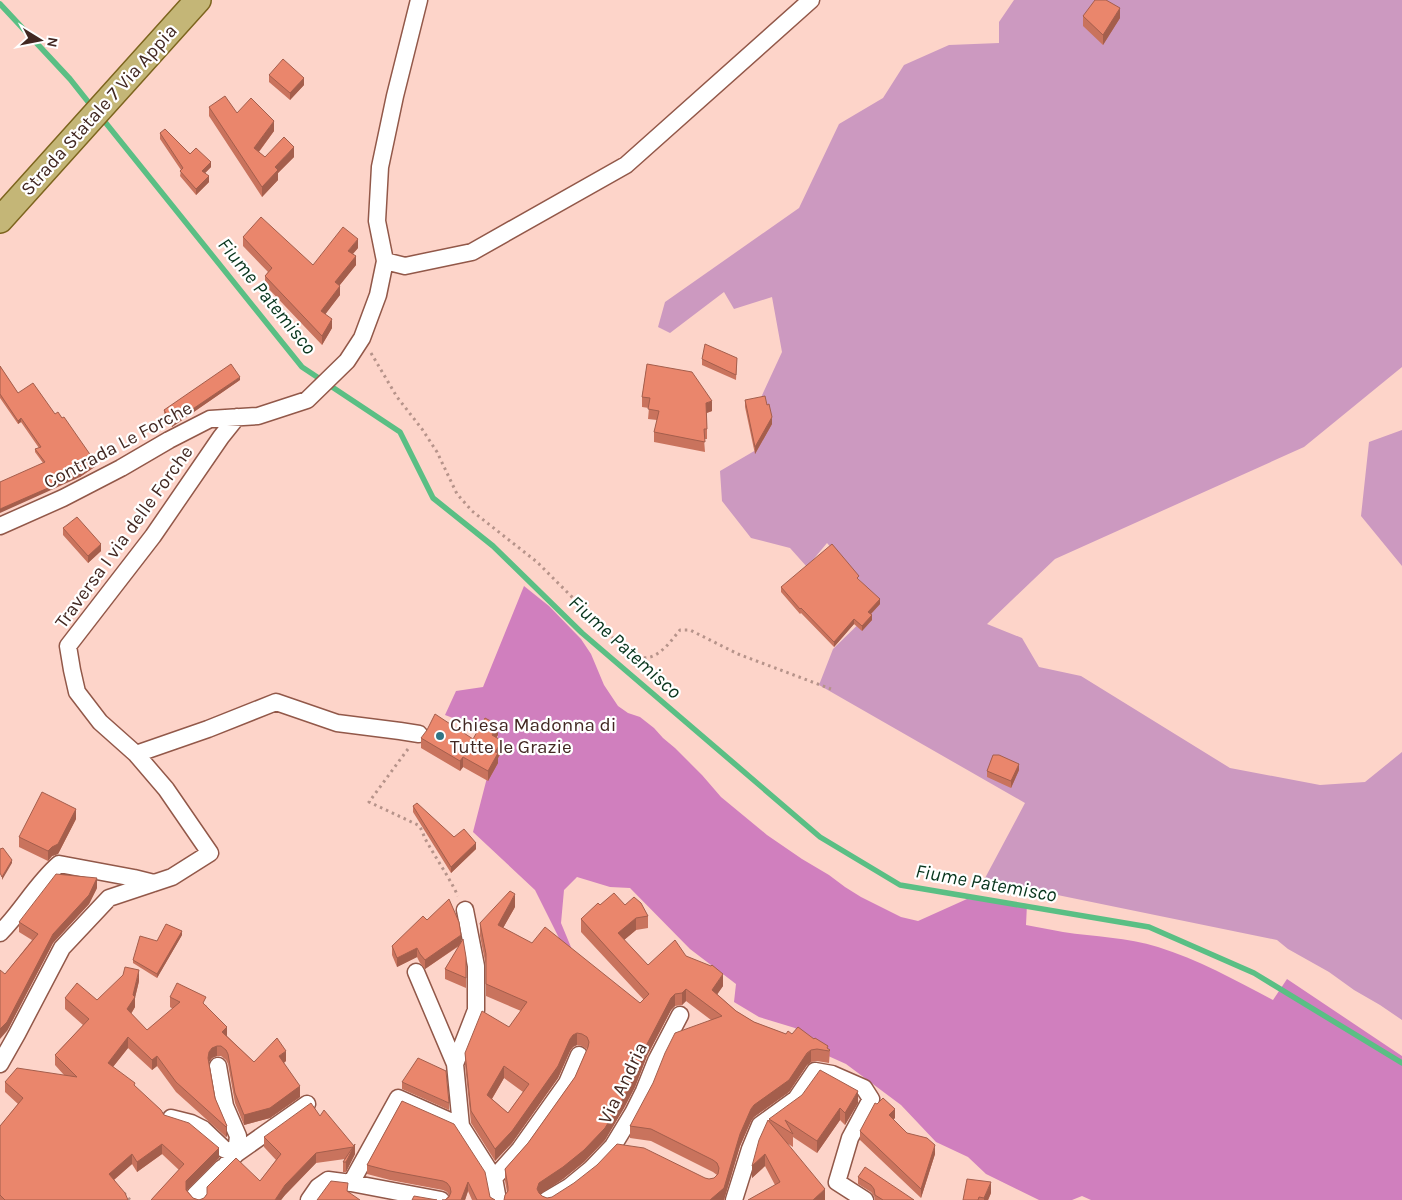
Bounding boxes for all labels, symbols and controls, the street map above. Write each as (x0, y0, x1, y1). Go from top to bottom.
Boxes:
north arrow (15, 15, 65, 65)
street label: Strada Statale 7 Via Appia (16, 20, 182, 200)
text: N (43, 36, 62, 49)
water label: Fiume Patemisco (213, 233, 321, 359)
street label: Contrada Le Forche (40, 397, 196, 493)
street label: Traversa I via delle Forche (50, 441, 198, 633)
water label: Fiume Patemisco (564, 591, 686, 703)
place label: Chiesa Madonna di Tutte le Grazie (450, 714, 617, 758)
marker: Chiesa Madonna di Tutte le Grazie (434, 730, 446, 742)
water label: Fiume Patemisco (914, 859, 1059, 907)
street label: Via Andria (594, 1039, 652, 1127)

